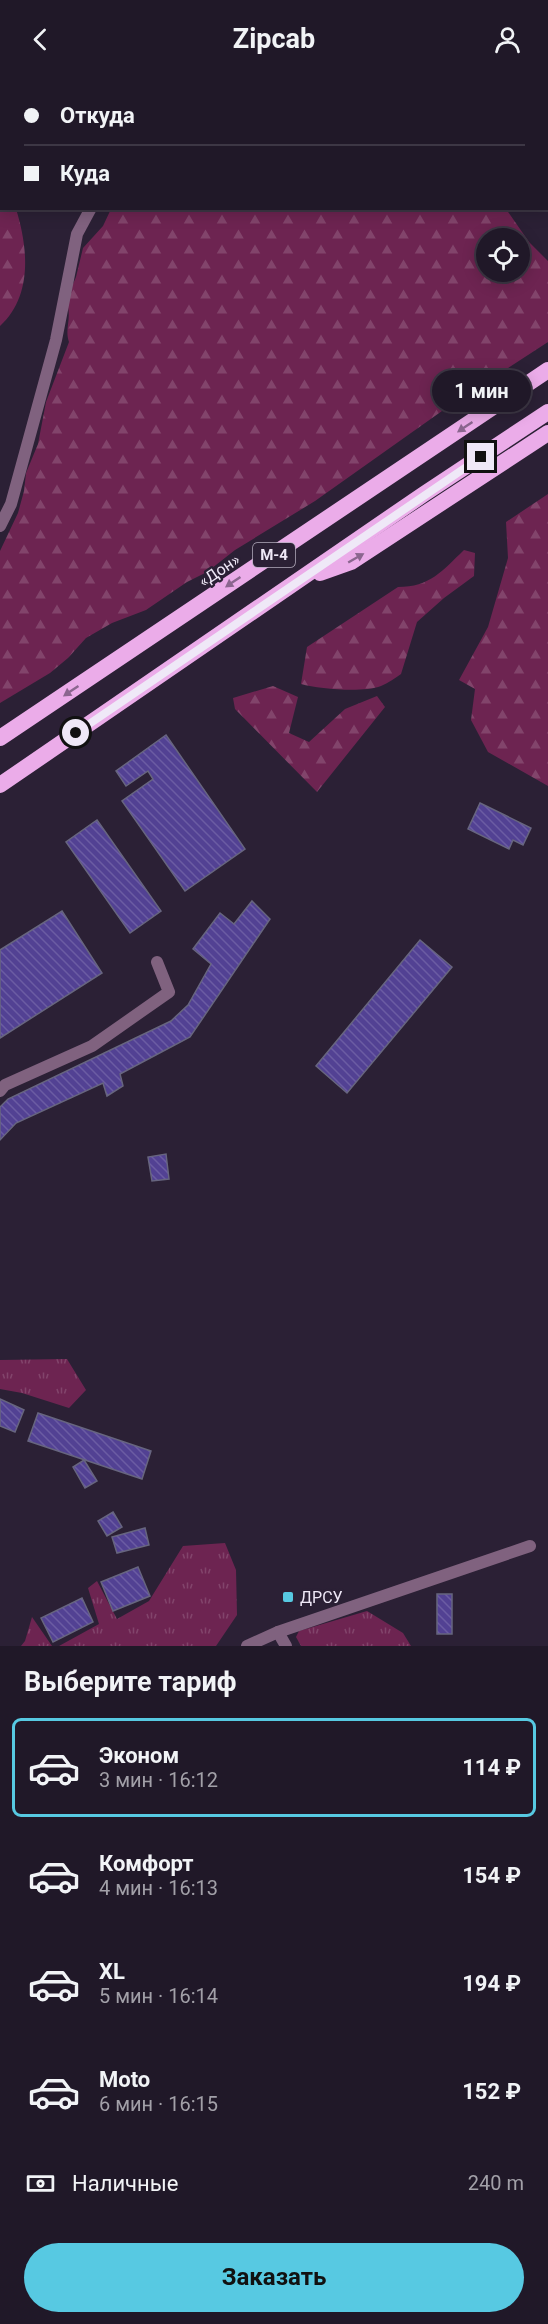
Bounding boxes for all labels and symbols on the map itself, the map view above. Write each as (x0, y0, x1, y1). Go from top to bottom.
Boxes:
callout: 1 мин (432, 370, 530, 412)
one-way arrow (457, 421, 473, 432)
route end (467, 443, 494, 470)
road number: М-4 (253, 543, 295, 567)
street label: «Дон» (195, 550, 243, 591)
one-way arrow (348, 553, 364, 564)
one-way arrow (225, 576, 241, 587)
one-way arrow (63, 685, 79, 696)
route start (62, 719, 89, 746)
place label: ДРСУ (300, 1588, 343, 1607)
marker: ДРСУ (281, 1590, 295, 1604)

